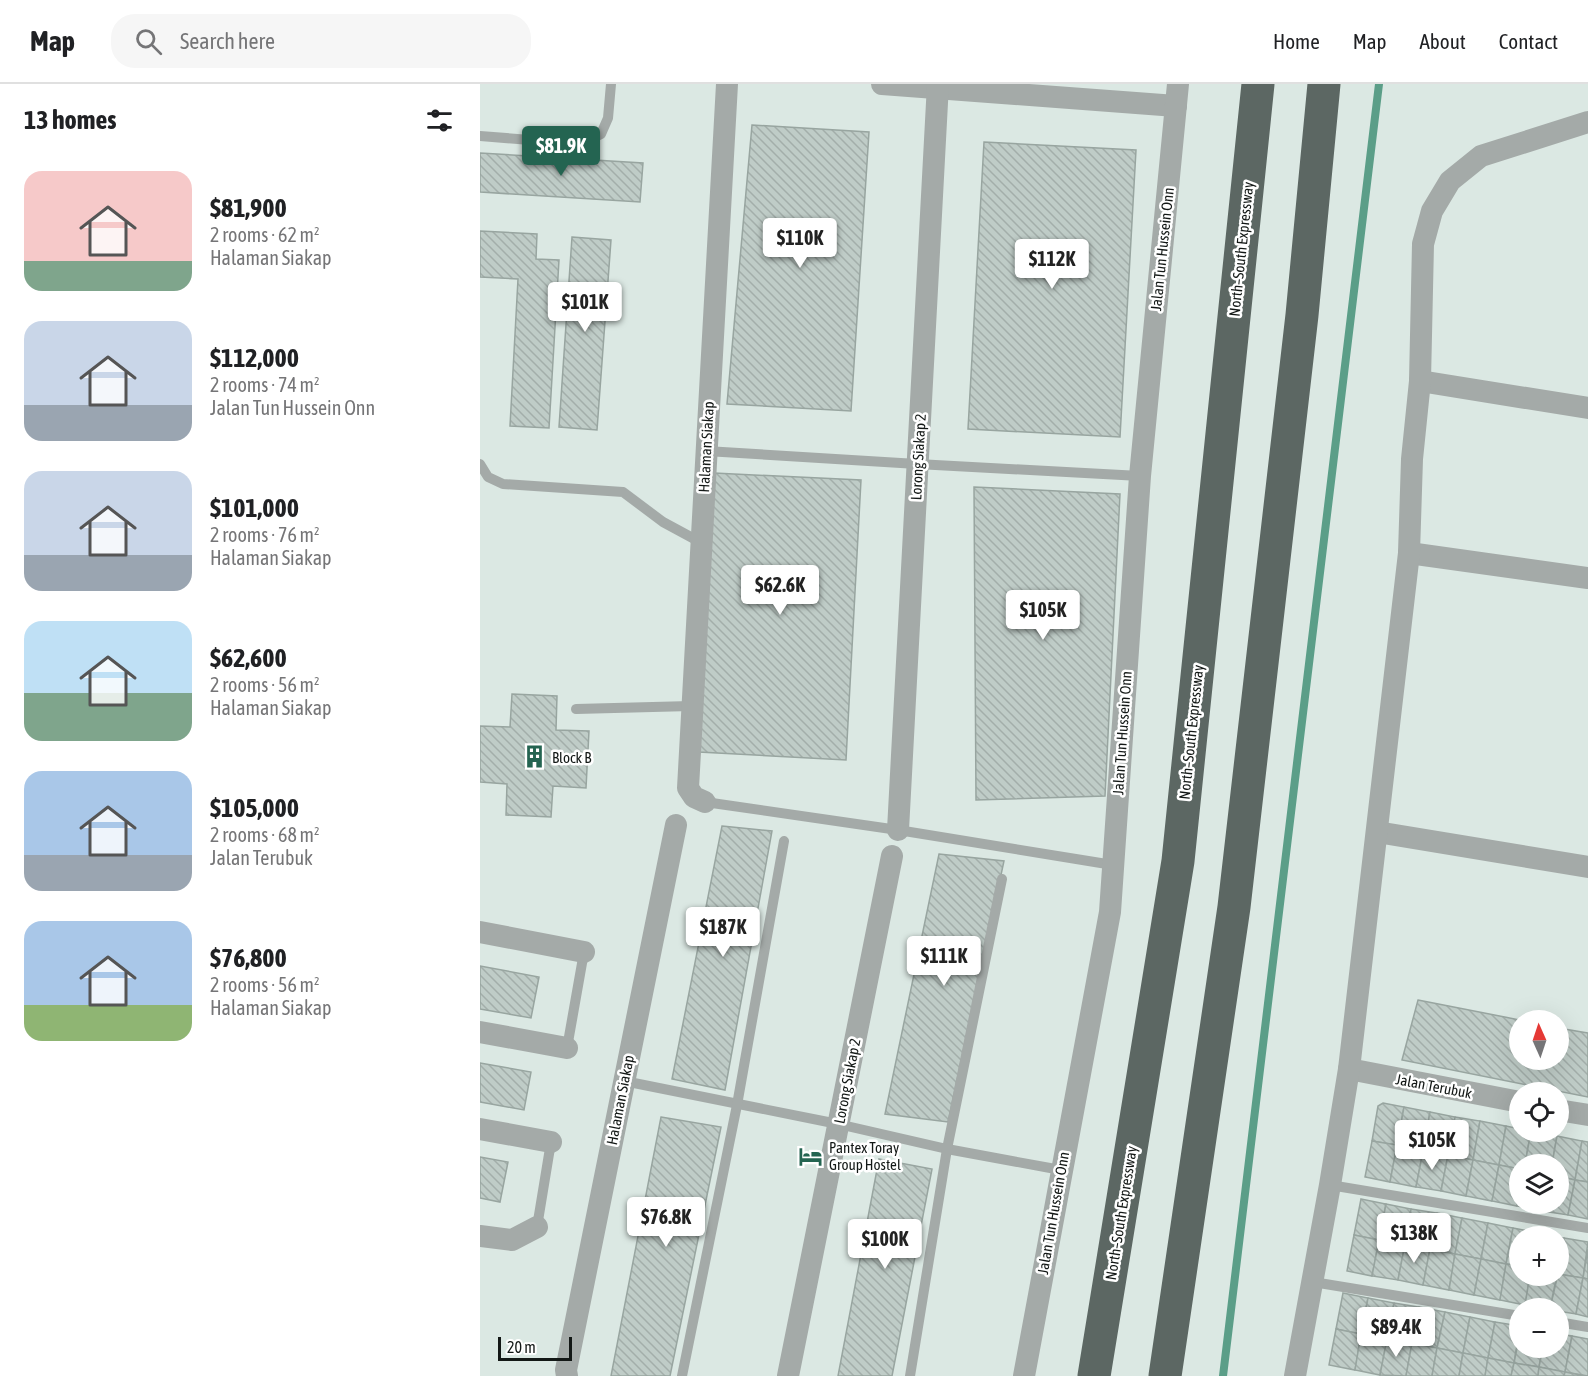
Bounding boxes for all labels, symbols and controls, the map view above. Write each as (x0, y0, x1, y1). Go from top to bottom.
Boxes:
search box (111, 14, 531, 68)
text: Map (30, 25, 75, 57)
icon: search (132, 25, 165, 58)
text: Search here (180, 28, 275, 54)
text: Home (1273, 29, 1320, 53)
text: Map (1353, 29, 1387, 53)
text: About (1420, 29, 1466, 53)
text: Contact (1499, 29, 1558, 53)
icon: filters (423, 104, 456, 137)
text: 13 homes (24, 105, 117, 135)
pin: $81.9K (512, 126, 610, 177)
text: $81.9K (536, 134, 586, 157)
street label: North–South Expressway (1225, 181, 1257, 317)
street label: Jalan Tun Hussein Onn (1147, 186, 1177, 312)
text: $81,900 (210, 193, 287, 223)
icon: home (72, 195, 144, 267)
pin: $110K (758, 218, 842, 269)
text: 2 rooms · 62 m² (210, 223, 320, 246)
text: $110K (777, 226, 823, 249)
pin: $112K (1010, 239, 1094, 290)
text: Halaman Siakap (210, 246, 332, 269)
text: $112K (1029, 247, 1075, 270)
pin: $101K (543, 282, 627, 333)
text: $101K (562, 290, 608, 313)
text: $112,000 (210, 343, 299, 373)
icon: home (72, 345, 144, 417)
text: 2 rooms · 74 m² (210, 373, 320, 396)
text: Jalan Tun Hussein Onn (210, 396, 375, 419)
street label: Halaman Siakap (695, 401, 717, 493)
street label: Lorong Siakap 2 (907, 413, 929, 501)
text: $101,000 (210, 493, 299, 523)
icon: home (72, 495, 144, 567)
text: 2 rooms · 76 m² (210, 523, 320, 546)
text: Halaman Siakap (210, 546, 332, 569)
pin: $62.6K (731, 565, 829, 616)
text: $62.6K (755, 573, 805, 596)
pin: $105K (1001, 590, 1085, 641)
text: $105K (1020, 598, 1066, 621)
text: $62,600 (210, 643, 287, 673)
icon: home (72, 645, 144, 717)
street label: North–South Expressway (1175, 664, 1207, 800)
street label: Jalan Tun Hussein Onn (1109, 671, 1135, 795)
text: 2 rooms · 56 m² (210, 673, 320, 696)
text: Halaman Siakap (210, 696, 332, 719)
building icon: Block B (521, 744, 547, 770)
place label: Block B (552, 749, 591, 766)
text: $105,000 (210, 793, 299, 823)
icon: home (72, 795, 144, 867)
text: 2 rooms · 68 m² (210, 823, 320, 846)
text: Jalan Terubuk (210, 846, 313, 869)
pin: $187K (681, 907, 765, 958)
text: $187K (700, 915, 746, 938)
pin: $111K (902, 936, 986, 987)
text: $76,800 (210, 943, 287, 973)
text: $111K (921, 944, 967, 967)
icon: home (72, 945, 144, 1017)
text: 2 rooms · 56 m² (210, 973, 320, 996)
text: Halaman Siakap (210, 996, 332, 1019)
north arrow (1509, 1010, 1569, 1070)
map controls (1509, 1010, 1569, 1358)
street label: Lorong Siakap 2 (830, 1037, 864, 1125)
street label: Halaman Siakap (603, 1054, 637, 1146)
street label: Jalan Terubuk (1394, 1070, 1474, 1102)
button: locate (1509, 1082, 1569, 1142)
pin: $105K (1390, 1120, 1474, 1171)
text: $105K (1409, 1128, 1455, 1151)
place label: Pantex Toray Group Hostel (829, 1139, 901, 1173)
hotel icon: Pantex Toray Group Hostel (798, 1143, 824, 1169)
street label: North–South Expressway (1102, 1145, 1140, 1281)
street label: Jalan Tun Hussein Onn (1034, 1151, 1072, 1275)
button: layers (1509, 1154, 1569, 1214)
pin: $76.8K (617, 1197, 715, 1248)
text: $76.8K (641, 1205, 691, 1228)
pin: $138K (1372, 1213, 1456, 1264)
pin: $100K (843, 1219, 927, 1270)
text: $138K (1391, 1221, 1437, 1244)
button: + (1509, 1226, 1569, 1286)
text: $100K (862, 1227, 908, 1250)
button: − (1509, 1298, 1569, 1358)
pin: $89.4K (1347, 1307, 1445, 1358)
text: $89.4K (1371, 1315, 1421, 1338)
scale bar (498, 1334, 572, 1362)
text: 20 m (507, 1338, 536, 1356)

